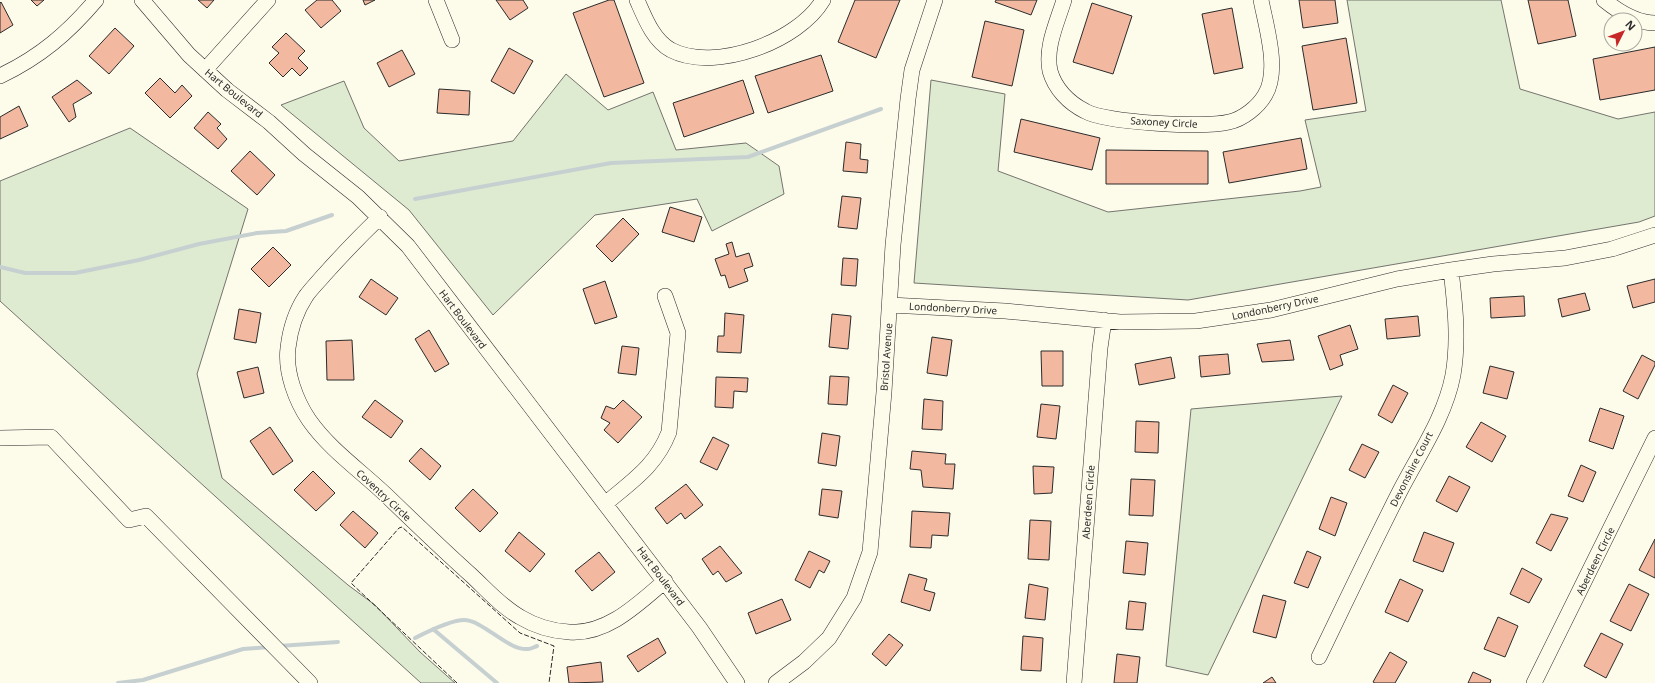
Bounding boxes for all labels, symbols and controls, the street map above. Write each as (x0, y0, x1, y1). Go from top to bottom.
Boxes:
north arrow (1603, 12, 1643, 52)
text: N (1622, 17, 1639, 33)
street label: Hart Boulevard (202, 65, 266, 121)
street label: Saxoney Circle (1130, 113, 1198, 131)
street label: Hart Boulevard (436, 286, 490, 352)
street label: Londonberry Drive (1230, 291, 1320, 323)
street label: Londonberry Drive (909, 299, 998, 317)
street label: Bristol Avenue (877, 322, 895, 391)
street label: Devonshire Court (1386, 429, 1436, 509)
street label: Aberdeen Circle (1078, 464, 1098, 539)
street label: Coventry Circle (353, 466, 415, 524)
street label: Aberdeen Circle (1572, 524, 1618, 597)
street label: Hart Boulevard (634, 543, 688, 609)

